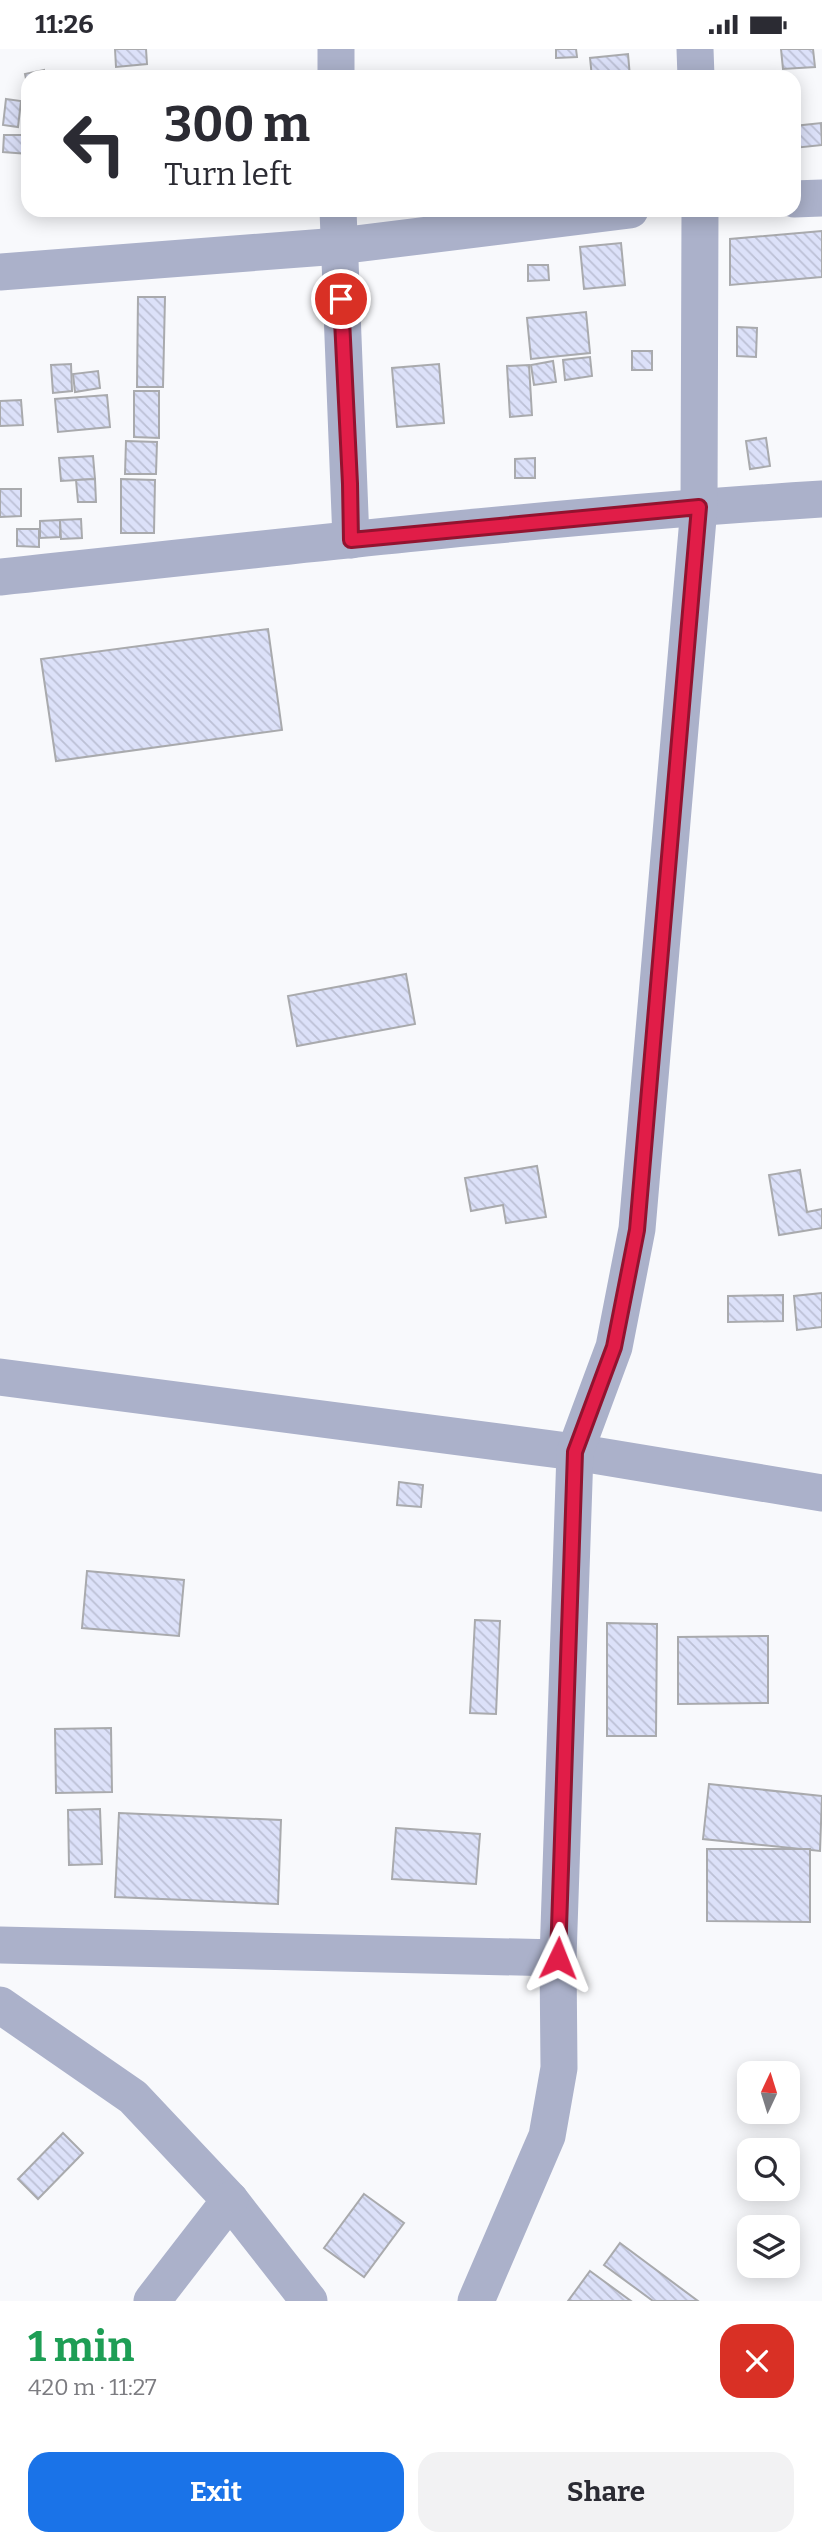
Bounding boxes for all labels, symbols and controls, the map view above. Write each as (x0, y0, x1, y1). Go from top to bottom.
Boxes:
text: 11:26 (35, 9, 94, 40)
text: 300 m (164, 95, 310, 154)
icon: left (49, 98, 140, 189)
text: Turn left (164, 155, 292, 193)
pin (311, 269, 371, 329)
icon: arrive (322, 280, 360, 318)
position arrow (521, 1921, 595, 1995)
north arrow (737, 2061, 800, 2125)
map controls (737, 2061, 800, 2278)
button: search (737, 2138, 800, 2201)
button: layers (737, 2215, 800, 2278)
text: 1 min (28, 2322, 134, 2372)
button: close (720, 2324, 794, 2398)
text: 420 m · 11:27 (28, 2373, 157, 2401)
button: Exit (28, 2452, 404, 2532)
button: Share (418, 2452, 794, 2532)

